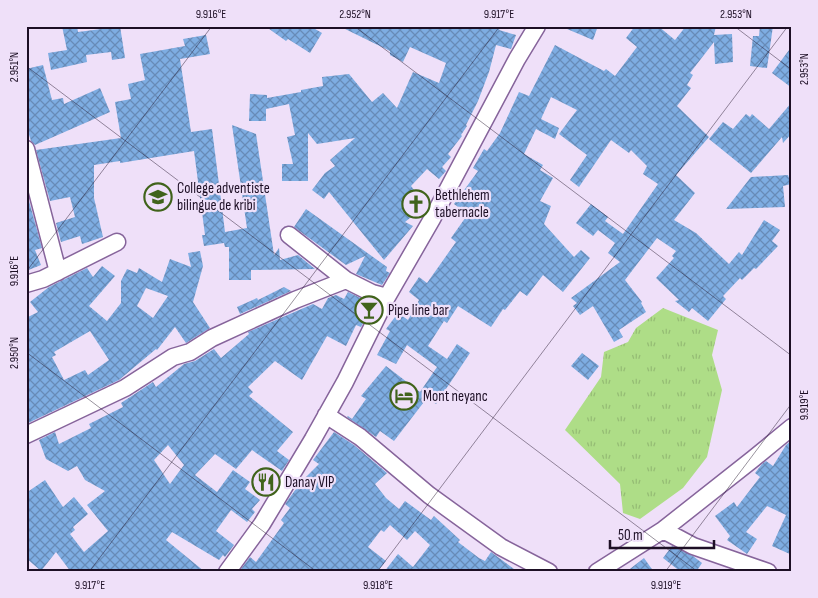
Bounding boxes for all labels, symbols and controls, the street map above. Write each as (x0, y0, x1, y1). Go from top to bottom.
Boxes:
text: 9.916°E (196, 7, 226, 22)
text: 2.952°N (339, 7, 371, 22)
text: 9.917°E (484, 7, 514, 22)
text: 2.953°N (720, 7, 752, 22)
text: 2.951°N (7, 52, 22, 82)
text: 2.953°N (797, 53, 812, 85)
place label: College adventiste bilingue de kribi (177, 179, 270, 215)
school or university icon: College adventiste bilingue de kribi (143, 182, 173, 212)
place label: Bethlehem tabernacle (435, 186, 490, 222)
church icon: Bethlehem tabernacle (401, 189, 431, 219)
text: 9.916°E (7, 256, 22, 286)
bar icon: Pipe line bar (354, 295, 384, 325)
place label: Pipe line bar (388, 301, 449, 320)
text: 2.950°N (7, 337, 22, 369)
hotel icon: Mont neyanc (389, 381, 419, 411)
place label: Mont neyanc (423, 387, 488, 406)
text: 9.919°E (797, 390, 812, 420)
restaurant icon: Danay VIP (251, 467, 281, 497)
place label: Danay VIP (285, 473, 334, 492)
scale bar (610, 518, 714, 550)
text: 50 m (618, 526, 643, 545)
text: 9.917°E (75, 578, 105, 593)
text: 9.918°E (363, 578, 393, 593)
text: 9.919°E (651, 578, 681, 593)

